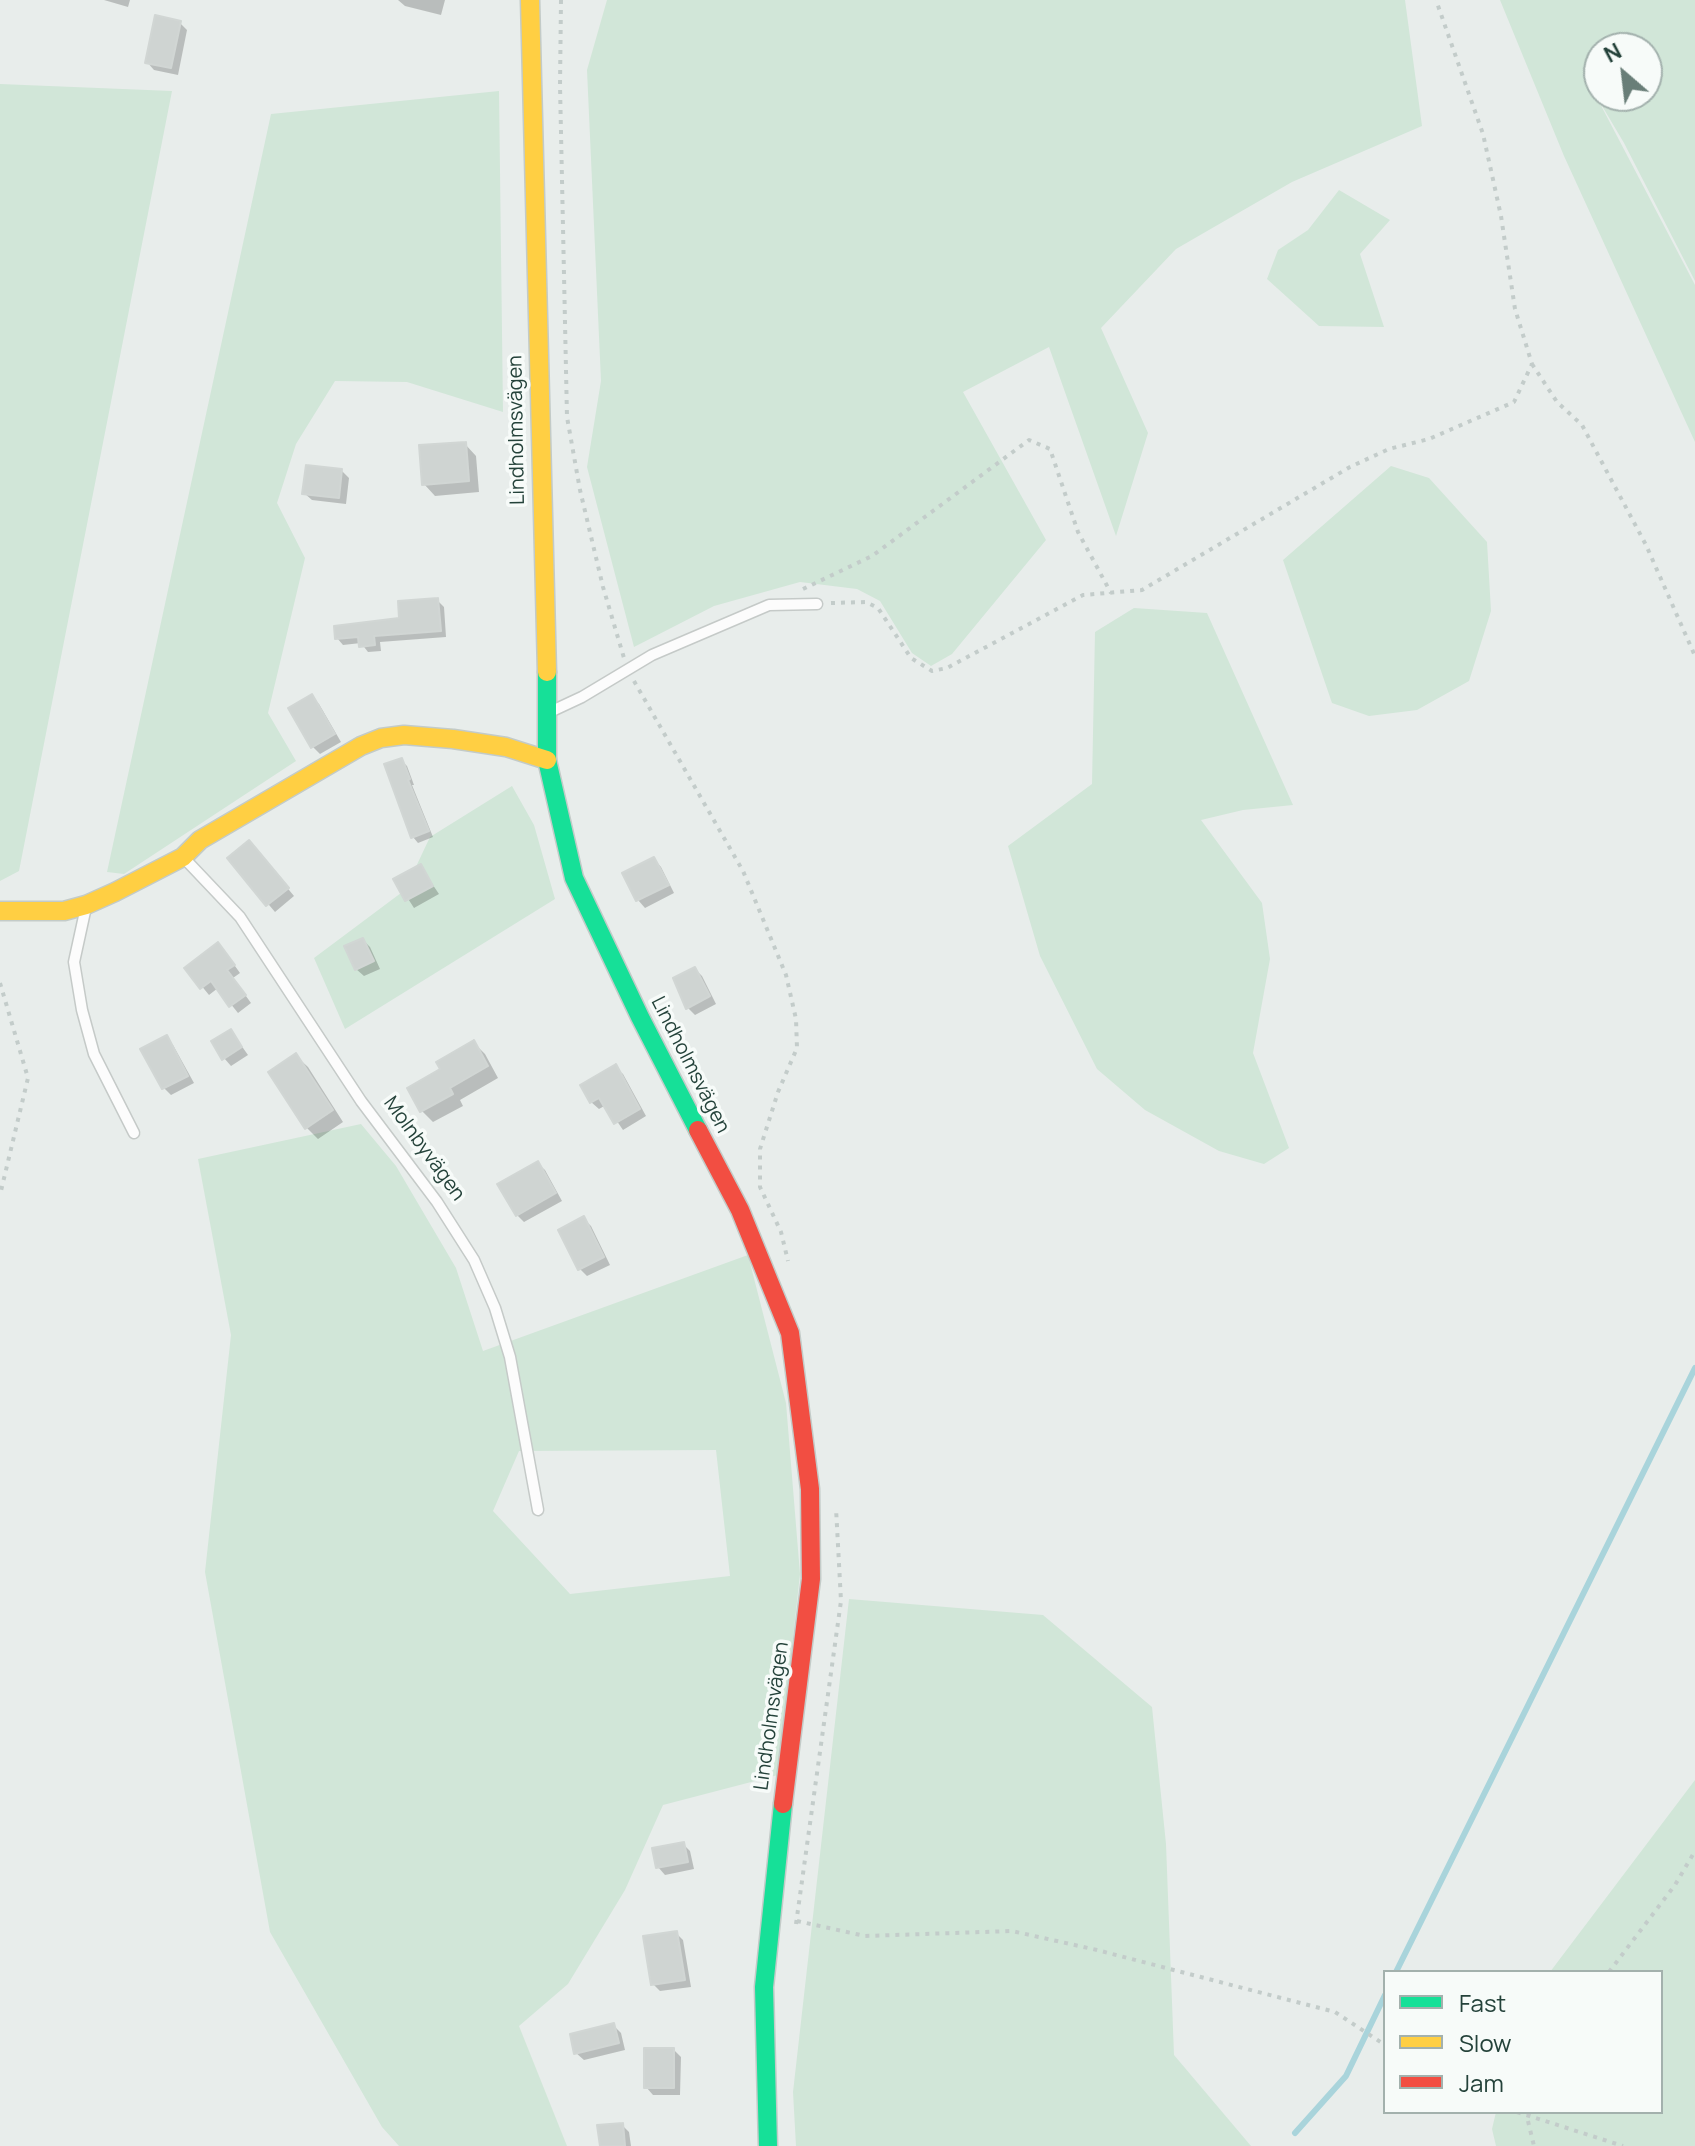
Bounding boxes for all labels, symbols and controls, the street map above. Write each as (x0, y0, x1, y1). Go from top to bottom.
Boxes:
north arrow (1583, 32, 1663, 112)
text: N (1599, 36, 1627, 70)
street label: Lindholmsvägen (504, 355, 530, 505)
street label: Lindholmsvägen (645, 993, 735, 1137)
street label: Molnbyvägen (378, 1092, 470, 1206)
street label: Lindholmsvägen (750, 1640, 794, 1792)
legend (1383, 1970, 1663, 2114)
text: Fast (1459, 1986, 1506, 2019)
text: Slow (1459, 2026, 1512, 2059)
text: Jam (1459, 2066, 1504, 2099)

